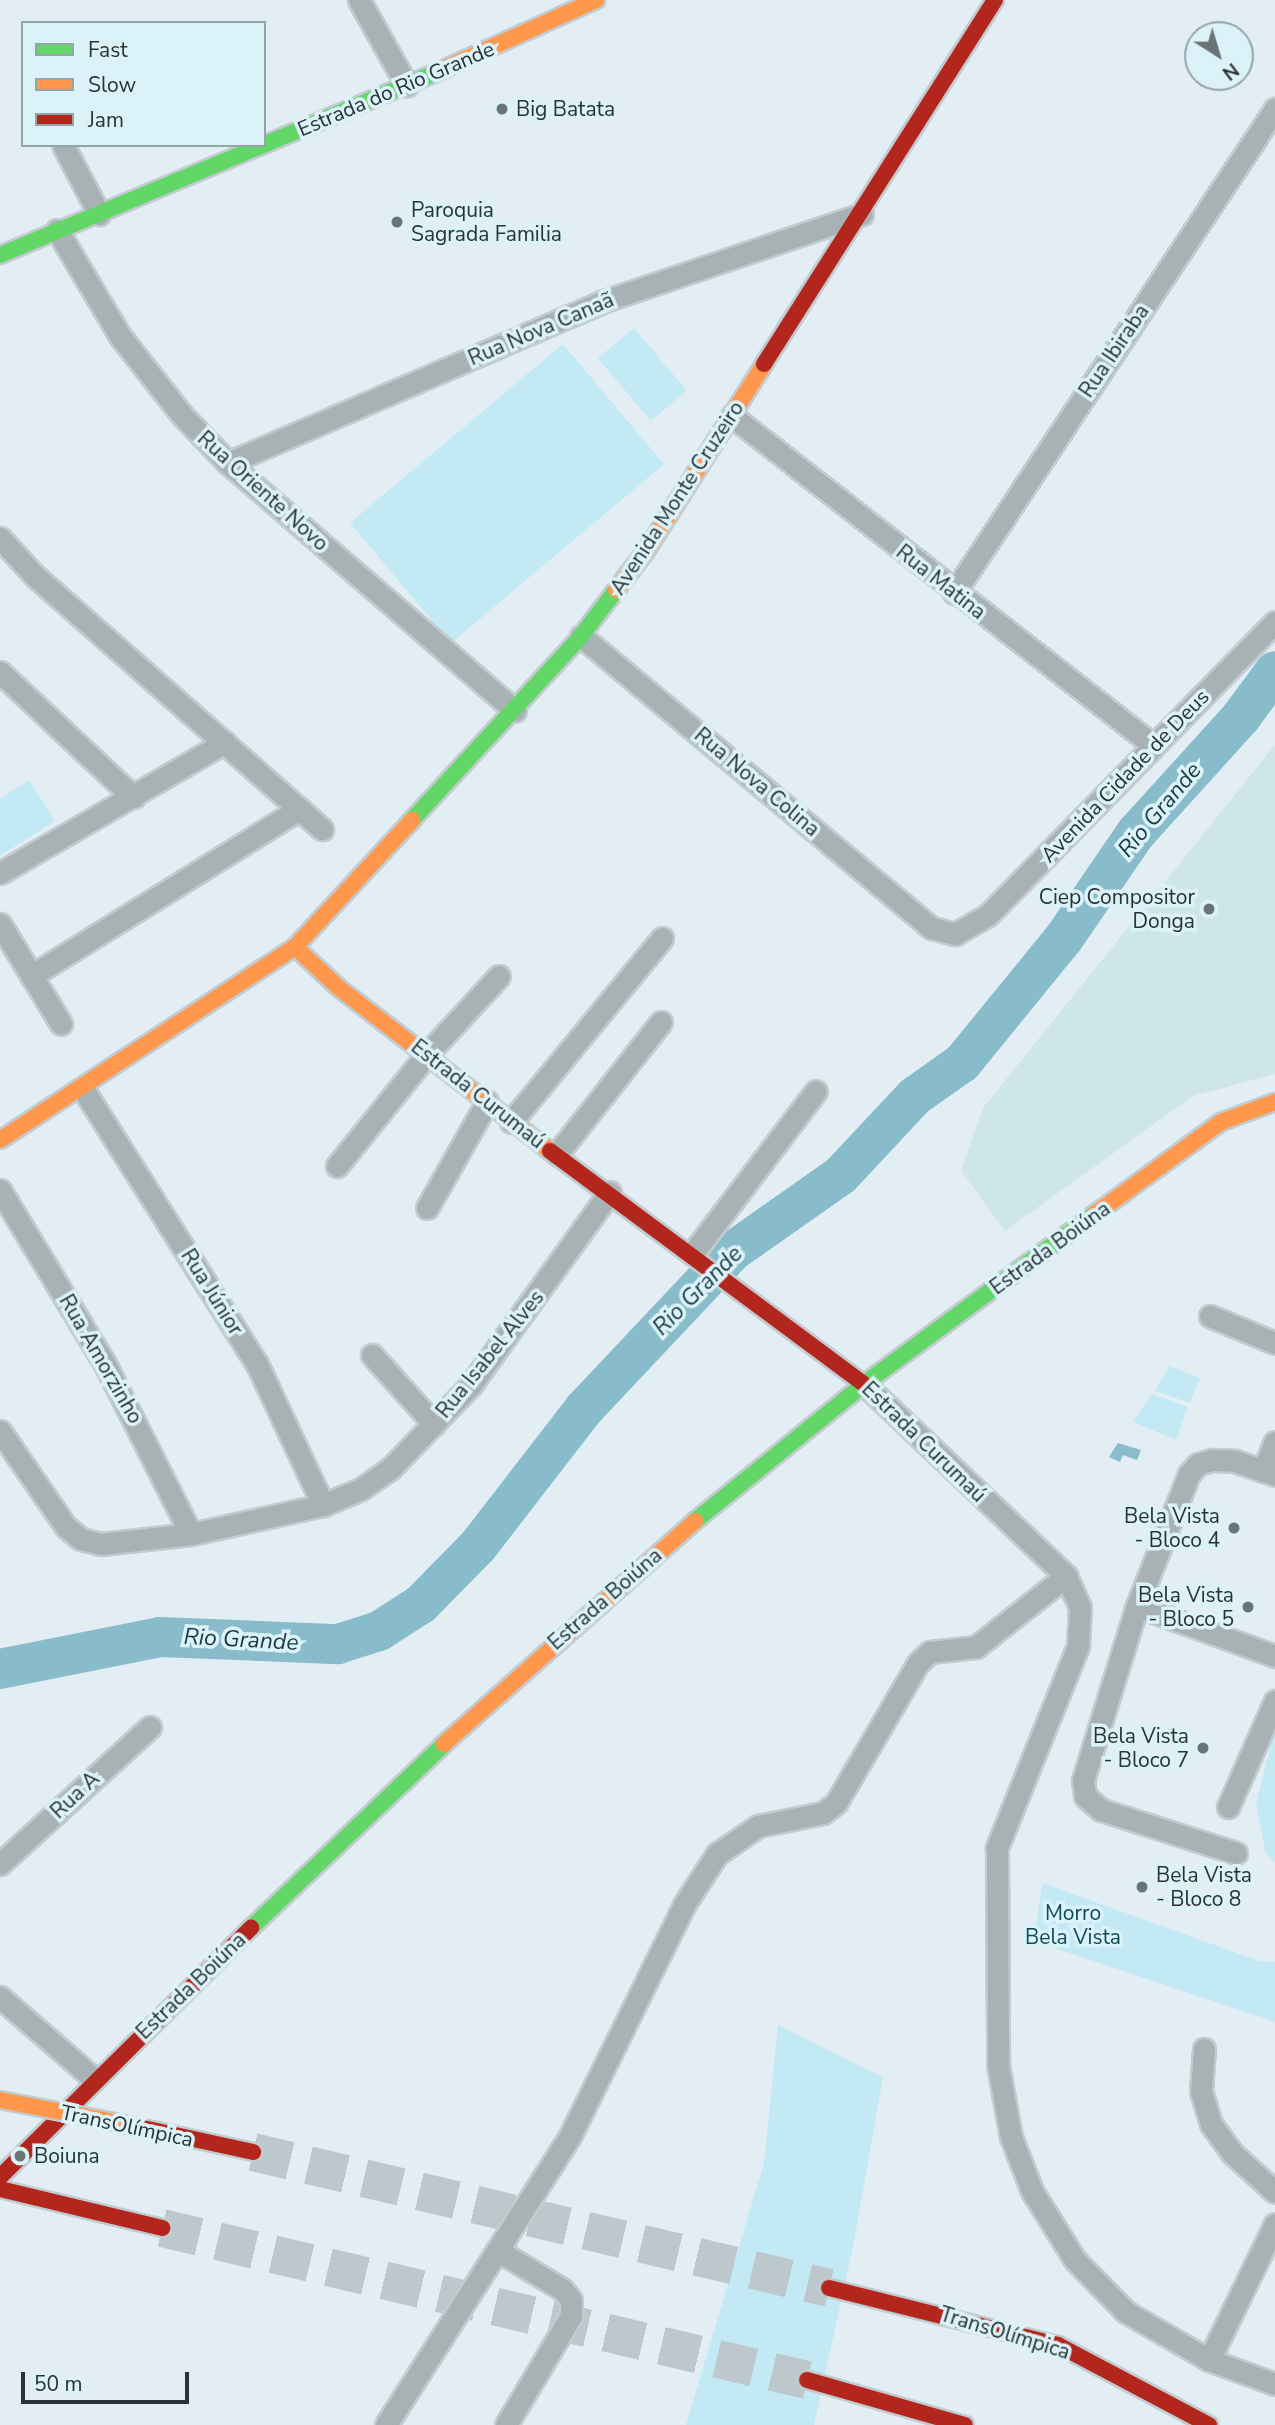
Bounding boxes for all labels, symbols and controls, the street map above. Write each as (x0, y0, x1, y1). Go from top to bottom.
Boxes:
legend (21, 21, 266, 147)
north arrow (1184, 21, 1254, 91)
text: Fast (88, 36, 128, 64)
street label: Estrada do Rio Grande (294, 36, 498, 142)
text: N (1217, 57, 1244, 86)
text: Slow (88, 71, 136, 99)
place label: Big Batata (516, 96, 615, 122)
marker: Big Batata (494, 101, 510, 117)
text: Jam (88, 106, 124, 134)
place label: Paroquia Sagrada Familia (411, 197, 562, 247)
marker: Paroquia Sagrada Familia (389, 214, 405, 230)
street label: Rua Nova Canaã (464, 287, 618, 371)
street label: Rua Ibiraba (1074, 300, 1154, 402)
street label: Avenida Monte Cruzeiro (605, 397, 749, 599)
street label: Rua Oriente Novo (192, 426, 334, 556)
street label: Rua Matina (891, 539, 991, 625)
street label: Avenida Cidade de Deus (1036, 684, 1214, 868)
street label: Rua Nova Colina (689, 722, 825, 842)
water label: Rio Grande (1112, 757, 1208, 863)
place label: Ciep Compositor Donga (1039, 884, 1195, 934)
marker: Ciep Compositor Donga (1201, 901, 1217, 917)
street label: Estrada Curumaú (406, 1034, 550, 1154)
street label: Estrada Boiúna (985, 1196, 1115, 1300)
water label: Rio Grande (648, 1241, 748, 1341)
street label: Rua Júnior (176, 1244, 248, 1340)
street label: Rua Isabel Alves (431, 1285, 549, 1423)
street label: Rua Amorzinho (54, 1290, 148, 1428)
street label: Estrada Curumaú (857, 1376, 991, 1508)
place label: Bela Vista - Bloco 4 (1124, 1503, 1220, 1553)
marker: Bela Vista - Bloco 4 (1226, 1520, 1242, 1536)
street label: Estrada Boiúna (543, 1543, 667, 1655)
place label: Bela Vista - Bloco 5 (1138, 1582, 1234, 1632)
marker: Bela Vista - Bloco 5 (1240, 1599, 1256, 1615)
water label: Rio Grande (183, 1623, 299, 1657)
place label: Bela Vista - Bloco 7 (1093, 1723, 1189, 1773)
marker: Bela Vista - Bloco 7 (1195, 1740, 1211, 1756)
street label: Rua A (45, 1766, 105, 1824)
place label: Bela Vista - Bloco 8 (1156, 1862, 1252, 1912)
marker: Bela Vista - Bloco 8 (1134, 1879, 1150, 1895)
park label: Morro Bela Vista (1025, 1900, 1121, 1950)
street label: Estrada Boiúna (131, 1928, 251, 2044)
street label: TransOlímpica (59, 2100, 195, 2152)
place label: Boiuna (34, 2143, 100, 2169)
marker: Boiuna (12, 2148, 28, 2164)
street label: TransOlímpica (937, 2301, 1073, 2365)
scale bar (24, 2358, 192, 2402)
text: 50 m (34, 2370, 83, 2398)

